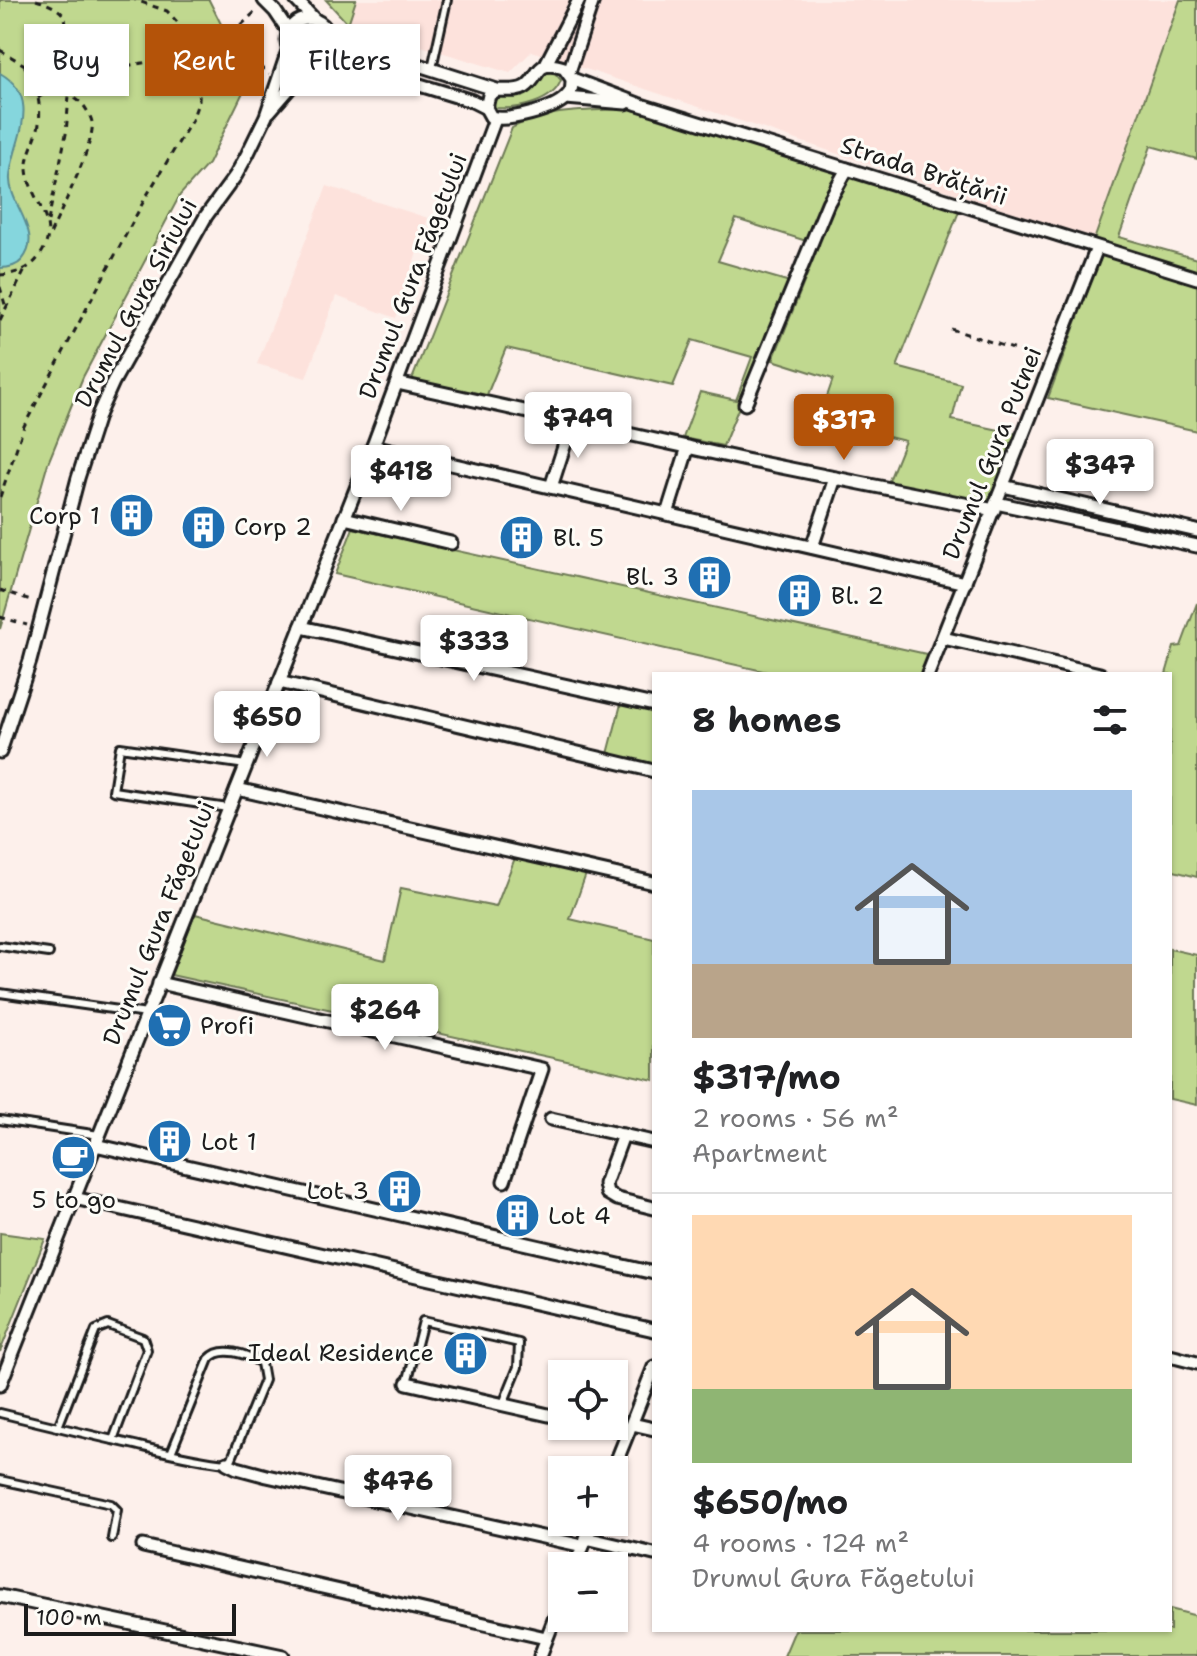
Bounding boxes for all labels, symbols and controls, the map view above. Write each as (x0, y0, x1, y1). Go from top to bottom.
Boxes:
chip: Buy (24, 24, 129, 96)
chip: Rent (145, 24, 264, 96)
chip: Filters (280, 24, 420, 96)
street label: Strada Brățării (837, 129, 1011, 213)
street label: Drumul Gura Făgetului (351, 148, 475, 404)
street label: Drumul Gura Siriului (67, 193, 205, 413)
street label: Drumul Gura Putnei (935, 342, 1049, 564)
pin: $749 (531, 392, 625, 460)
pin: $317 (797, 394, 891, 462)
text: $749 (542, 400, 614, 435)
text: $317 (812, 402, 876, 437)
pin: $347 (1053, 439, 1147, 507)
pin: $418 (354, 445, 448, 513)
text: $347 (1065, 447, 1135, 482)
text: $418 (369, 453, 433, 488)
building icon: Corp 1 (107, 492, 155, 540)
place label: Corp 1 (29, 500, 100, 532)
building icon: Corp 2 (179, 503, 227, 551)
place label: Corp 2 (234, 511, 312, 543)
building icon: Bl. 5 (498, 514, 546, 562)
place label: Bl. 5 (553, 522, 604, 554)
building icon: Bl. 3 (686, 553, 734, 601)
place label: Bl. 3 (626, 561, 679, 593)
building icon: Bl. 2 (776, 572, 824, 620)
place label: Bl. 2 (831, 580, 884, 612)
pin: $333 (427, 615, 521, 683)
text: $333 (438, 623, 510, 658)
pin: $650 (220, 691, 314, 759)
text: 8 homes (692, 697, 841, 743)
icon: filters (1088, 698, 1132, 742)
text: $650 (232, 699, 302, 734)
street label: Drumul Gura Făgetului (95, 796, 223, 1050)
icon: home (840, 842, 984, 986)
pin: $264 (338, 984, 432, 1052)
text: $264 (349, 992, 421, 1027)
supermarket icon: Profi (145, 1002, 193, 1050)
place label: Profi (200, 1010, 254, 1042)
text: $317/mo (692, 1054, 841, 1100)
text: 2 rooms · 56 m² (692, 1100, 899, 1135)
building icon: Lot 1 (146, 1118, 194, 1166)
place label: Lot 1 (201, 1126, 257, 1158)
cafe icon: 5 to go (50, 1134, 98, 1182)
text: Apartment (692, 1135, 828, 1170)
building icon: Lot 3 (376, 1167, 424, 1215)
place label: Lot 3 (307, 1175, 369, 1207)
place label: 5 to go (32, 1184, 116, 1216)
building icon: Lot 4 (493, 1192, 541, 1240)
place label: Lot 4 (548, 1200, 610, 1232)
icon: home (840, 1267, 984, 1411)
building icon: Ideal Residence (441, 1329, 489, 1377)
place label: Ideal Residence (248, 1337, 434, 1369)
map controls (548, 1360, 628, 1632)
button: locate (548, 1360, 628, 1440)
pin: $476 (351, 1455, 445, 1523)
button: + (548, 1456, 628, 1536)
text: $476 (363, 1463, 433, 1498)
text: $650/mo (692, 1479, 848, 1525)
text: 4 rooms · 124 m² (692, 1525, 909, 1560)
button: − (548, 1552, 628, 1632)
text: Drumul Gura Făgetului (692, 1560, 975, 1595)
scale bar (24, 1600, 236, 1636)
text: 100 m (36, 1603, 102, 1632)

